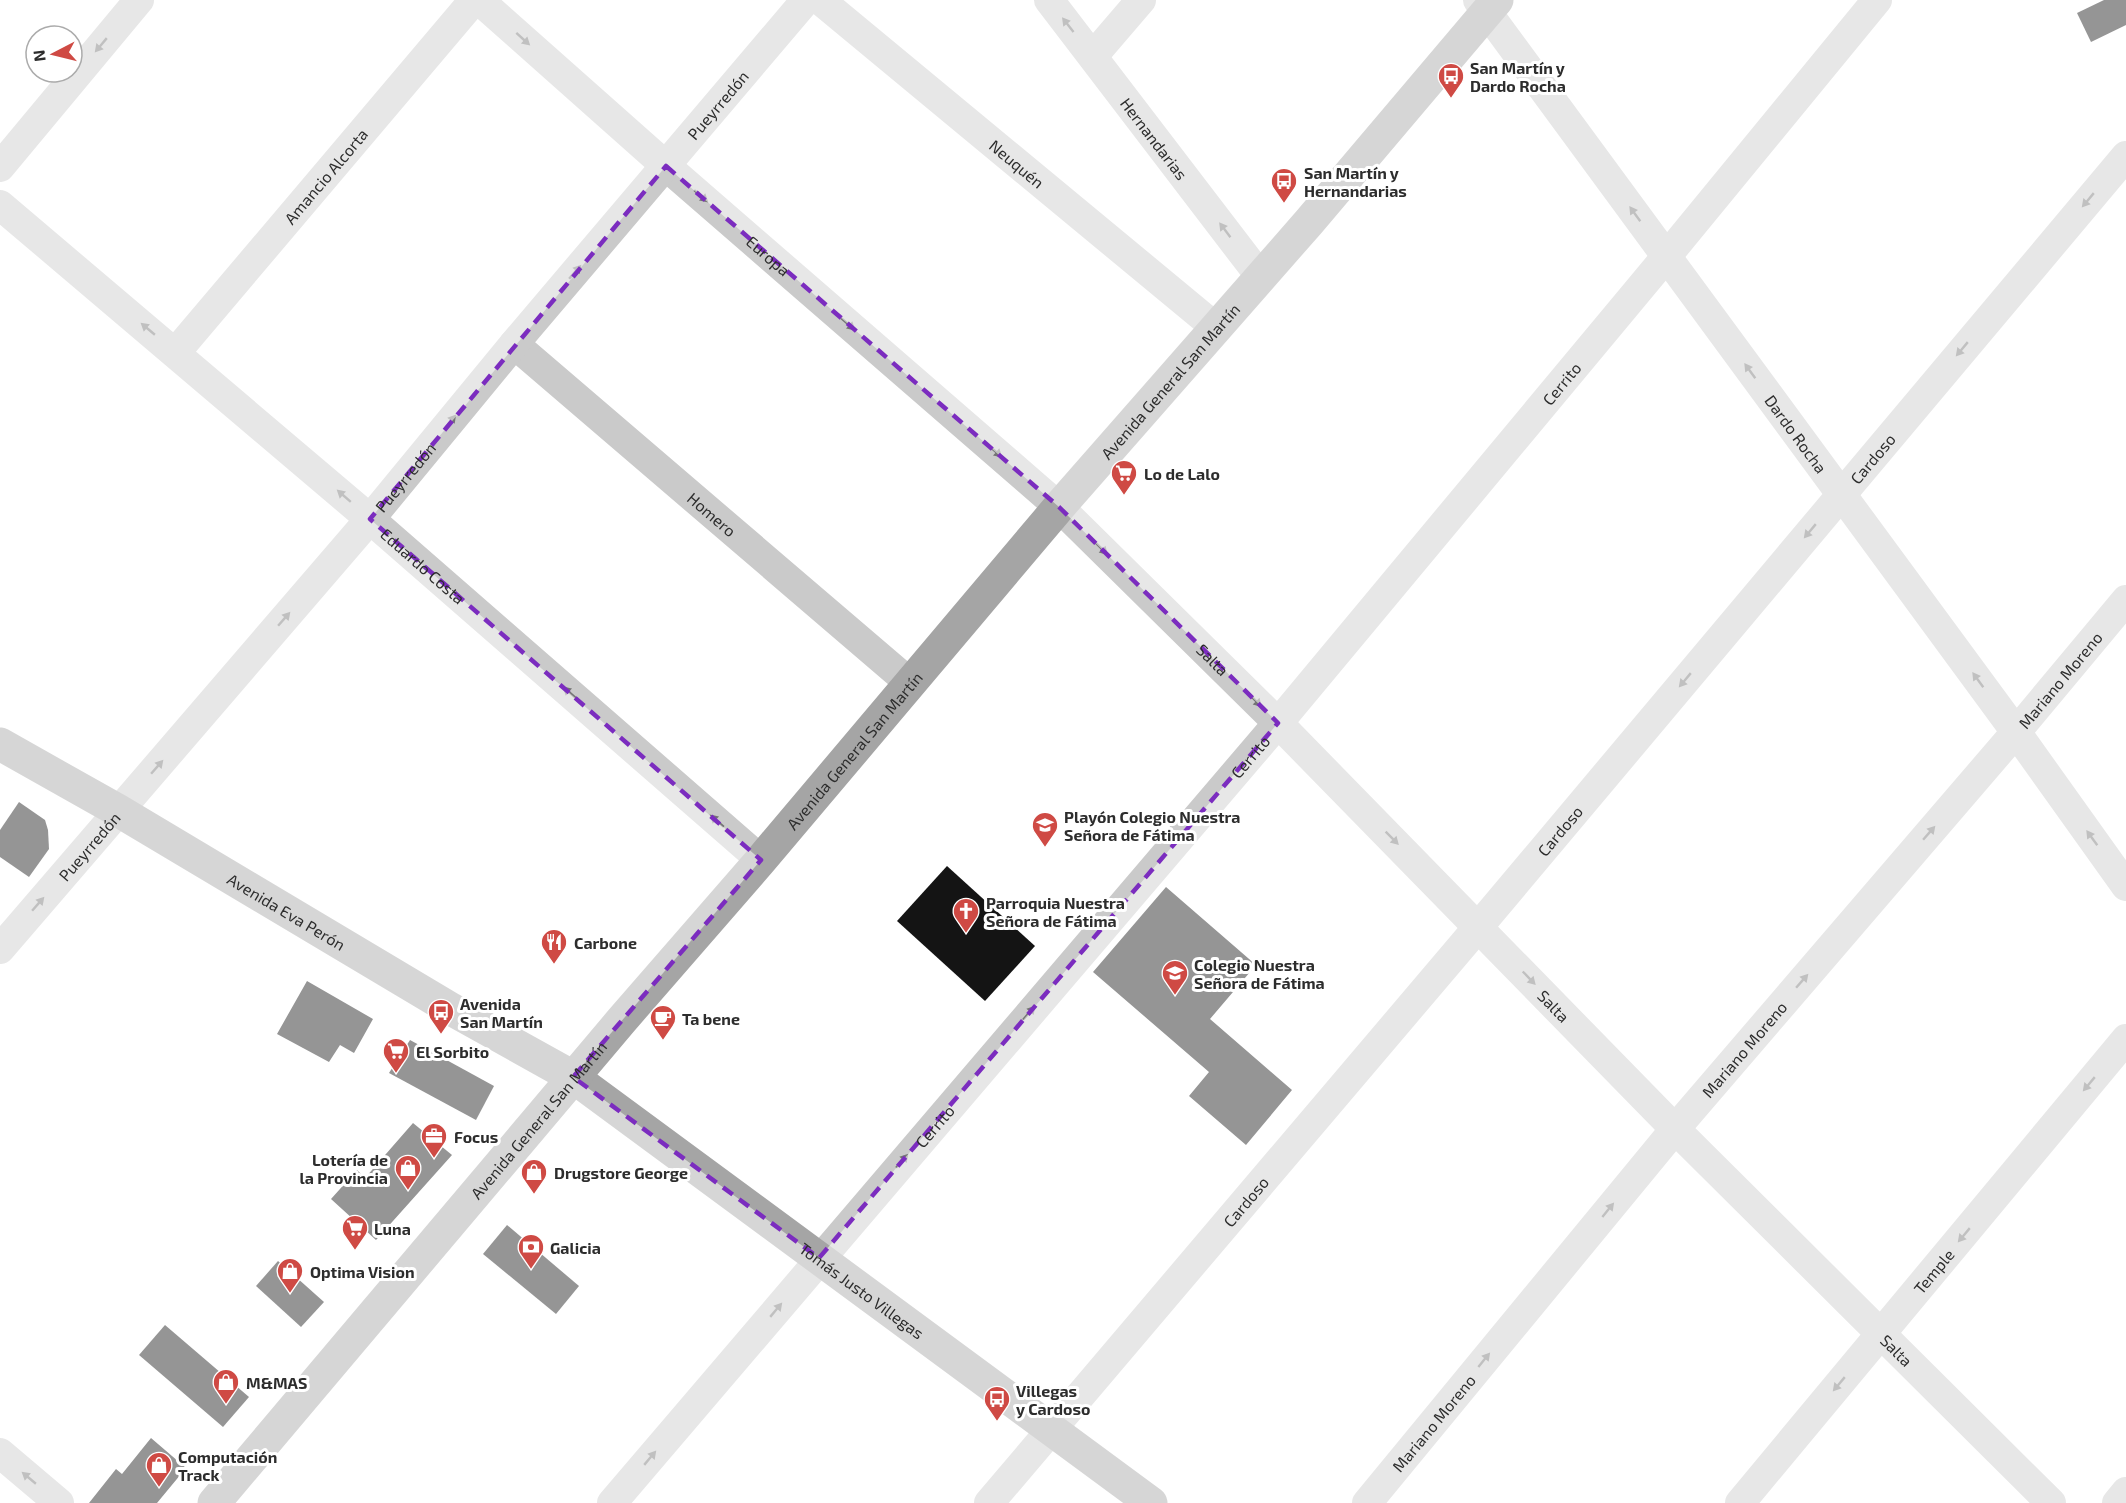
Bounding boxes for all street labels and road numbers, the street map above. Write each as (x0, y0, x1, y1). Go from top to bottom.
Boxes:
street label: Pueyrredón (683, 66, 752, 143)
street label: Hernandarias (1117, 93, 1192, 183)
street label: Amancio Alcorta (280, 124, 371, 227)
street label: Neuquén (986, 135, 1048, 191)
street label: Europa (743, 231, 794, 279)
street label: Avenida General San Martín (1096, 299, 1243, 462)
street label: Cerrito (1538, 358, 1584, 408)
street label: Dardo Rocha (1762, 391, 1832, 476)
street label: Cardoso (1846, 429, 1899, 487)
street label: Pueyrredón (371, 438, 439, 515)
street label: Homero (684, 488, 740, 540)
street label: Eduardo Costa (377, 524, 469, 607)
street label: Mariano Moreno (2014, 627, 2105, 732)
street label: Salta (1193, 639, 1233, 679)
street label: Avenida General San Martín (782, 667, 926, 833)
street label: Cerrito (1226, 731, 1273, 781)
street label: Cardoso (1533, 801, 1586, 859)
street label: Pueyrredón (54, 808, 123, 884)
street label: Avenida Eva Perón (225, 869, 349, 954)
street label: Salta (1534, 985, 1574, 1025)
street label: Mariano Moreno (1697, 997, 1790, 1101)
street label: Avenida General San Martín (466, 1037, 610, 1202)
street label: Cerrito (911, 1101, 957, 1151)
street label: Cardoso (1219, 1172, 1272, 1230)
street label: Tomás Justo Villegas (796, 1238, 928, 1342)
street label: Temple (1909, 1244, 1957, 1297)
street label: Salta (1877, 1330, 1917, 1370)
street label: Mariano Moreno (1388, 1370, 1479, 1475)

